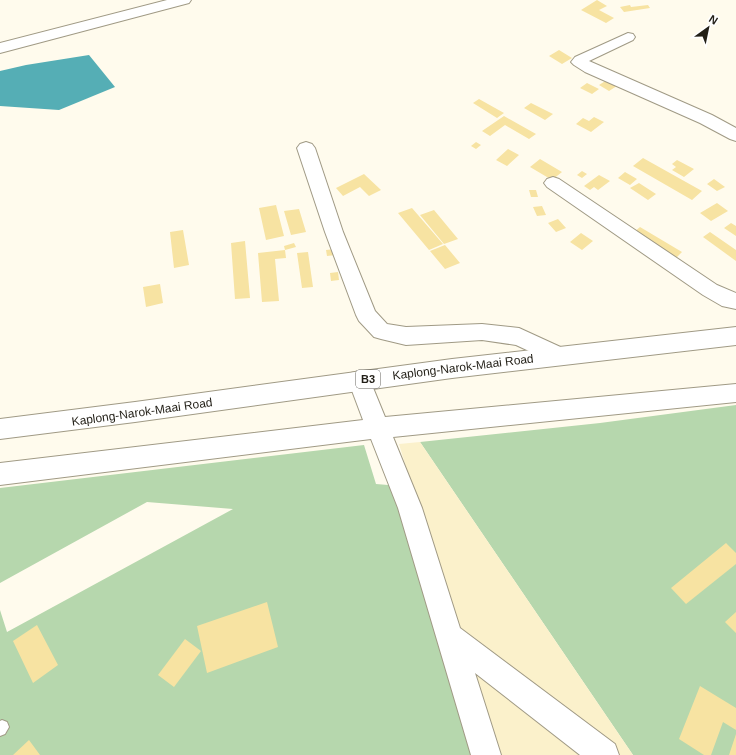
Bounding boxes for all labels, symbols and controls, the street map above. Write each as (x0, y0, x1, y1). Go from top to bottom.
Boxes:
north arrow (688, 8, 728, 48)
text: N (707, 12, 720, 27)
street label: Kaplong-Narok-Maai Road (392, 351, 534, 383)
road number: B3 (356, 370, 380, 388)
street label: Kaplong-Narok-Maai Road (71, 395, 213, 429)

